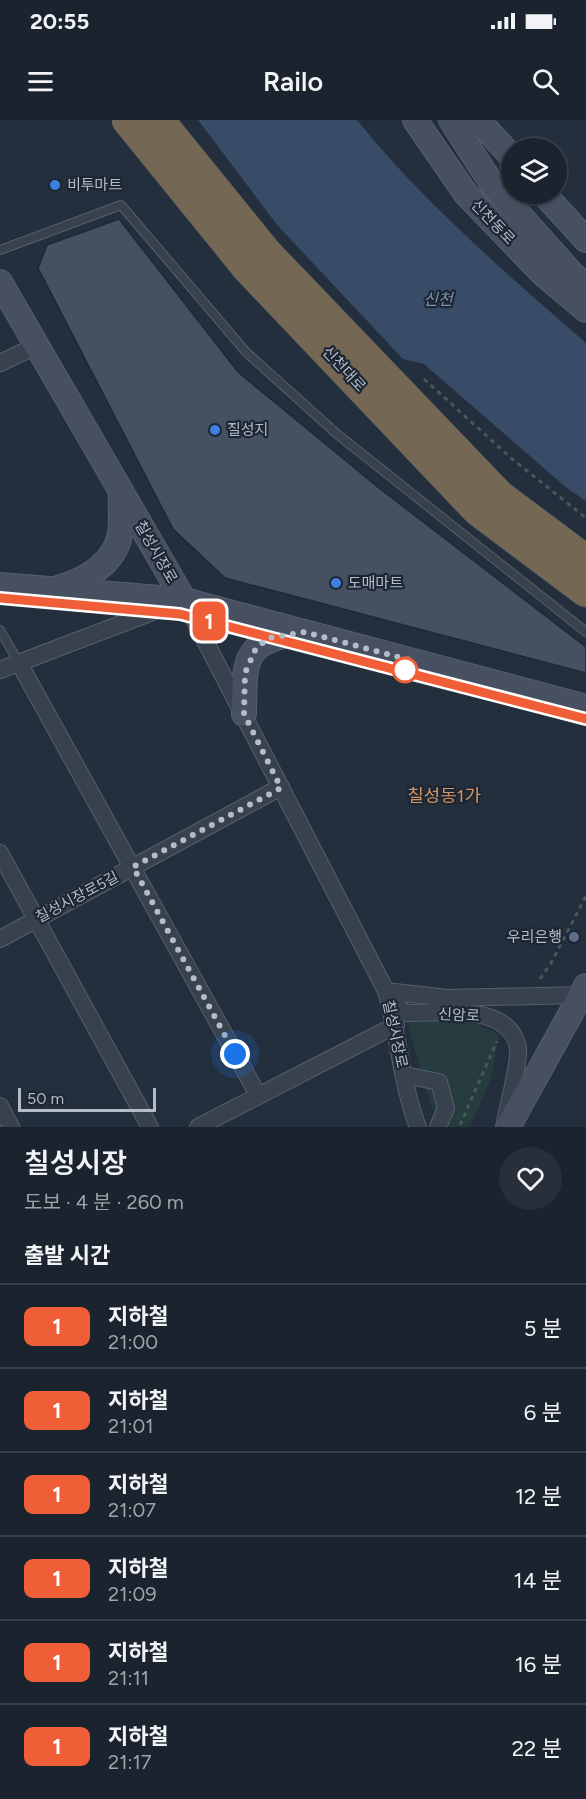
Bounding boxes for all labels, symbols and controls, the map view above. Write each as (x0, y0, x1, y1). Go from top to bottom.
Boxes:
text: 20:55 (30, 8, 89, 35)
icon: menu (24, 65, 57, 98)
text: Railo (263, 65, 323, 98)
icon: search (529, 65, 562, 98)
map controls (501, 138, 567, 204)
button: layers (501, 138, 567, 204)
place label: 비투마트 (67, 176, 122, 194)
marker: 비투마트 (48, 178, 62, 192)
street label: 신천동로 (467, 196, 519, 248)
water label: 신천 (423, 290, 455, 309)
street label: 신천대로 (319, 343, 369, 395)
place label: 질성지 (227, 421, 268, 439)
marker: 질성지 (208, 423, 222, 437)
street label: 칠성시장로 (131, 518, 181, 586)
place label: 도매마트 (348, 574, 403, 592)
marker: 도매마트 (329, 576, 343, 590)
line badge: 1 (190, 602, 228, 640)
text: 1 (205, 609, 213, 634)
unlabelled marker (392, 657, 418, 683)
district label: 칠성동1가 (407, 785, 481, 807)
street label: 칠성시장로5길 (32, 868, 122, 926)
place label: 우리은행 (507, 928, 562, 946)
marker: 우리은행 (567, 930, 581, 944)
street label: 칠성시장로 (379, 998, 411, 1070)
street label: 신암로 (438, 1005, 480, 1025)
your location (220, 1039, 250, 1069)
scale bar (18, 1085, 156, 1112)
text: 50 m (27, 1089, 64, 1108)
text: 칠성시장 (24, 1146, 127, 1180)
button: heart (499, 1147, 562, 1210)
text: 도보 · 4 분 · 260 m (24, 1190, 184, 1214)
text: 출발 시간 (24, 1242, 110, 1269)
text: 지하철 (108, 1303, 169, 1330)
text: 1 (53, 1314, 61, 1339)
text: 5 분 (524, 1315, 562, 1342)
text: 21:00 (108, 1330, 158, 1354)
text: 지하철 (108, 1387, 169, 1414)
text: 1 (53, 1398, 61, 1423)
text: 6 분 (524, 1399, 562, 1426)
text: 21:01 (108, 1414, 154, 1438)
text: 지하철 (108, 1471, 169, 1498)
text: 1 (53, 1482, 61, 1507)
text: 12 분 (515, 1483, 562, 1510)
text: 21:07 (108, 1498, 156, 1522)
text: 지하철 (108, 1555, 169, 1582)
text: 1 (53, 1566, 61, 1591)
text: 14 분 (514, 1567, 562, 1594)
text: 21:09 (108, 1582, 157, 1606)
text: 지하철 (108, 1639, 169, 1666)
text: 1 (53, 1650, 61, 1675)
text: 16 분 (515, 1651, 562, 1678)
text: 21:11 (108, 1666, 149, 1690)
text: 지하철 (108, 1723, 169, 1750)
text: 1 (53, 1734, 61, 1759)
text: 22 분 (512, 1735, 562, 1762)
text: 21:17 (108, 1750, 152, 1774)

